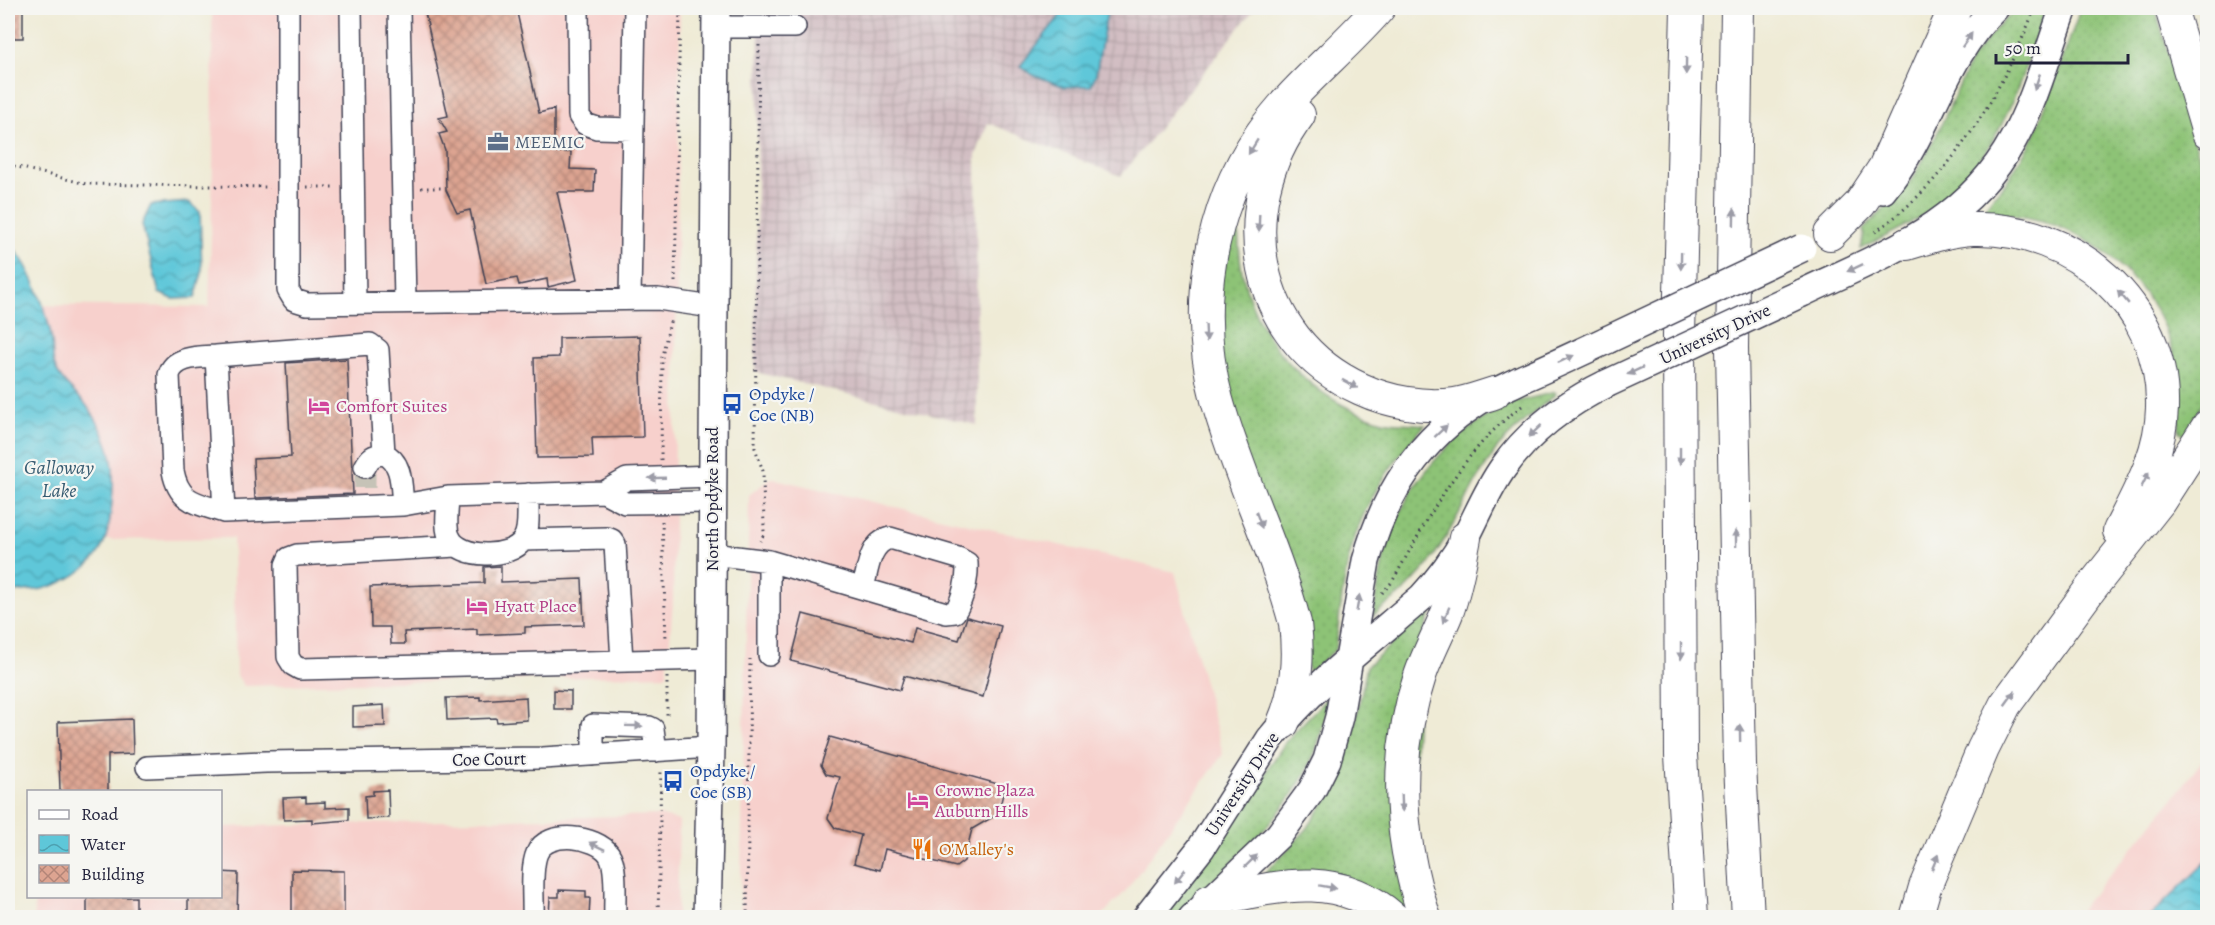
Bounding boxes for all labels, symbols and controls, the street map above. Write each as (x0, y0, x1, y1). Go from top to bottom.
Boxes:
scale bar (1996, 27, 2128, 65)
one-way arrow (1961, 33, 1973, 49)
text: 50 m (2005, 36, 2041, 60)
one-way arrow (1681, 56, 1691, 75)
one-way arrow (2032, 74, 2042, 92)
office icon: MEEMIC (486, 130, 510, 154)
place label: MEEMIC (515, 130, 585, 154)
one-way arrow (1248, 139, 1259, 155)
one-way arrow (1729, 208, 1739, 227)
one-way arrow (1254, 213, 1264, 232)
one-way arrow (1676, 251, 1686, 270)
one-way arrow (1846, 264, 1863, 273)
one-way arrow (2117, 289, 2130, 305)
street label: University Drive (1656, 298, 1774, 370)
one-way arrow (1202, 323, 1211, 342)
one-way arrow (1557, 354, 1575, 364)
one-way arrow (1627, 366, 1644, 375)
one-way arrow (1342, 379, 1359, 389)
place label: Opdyke / Coe (NB) (749, 382, 815, 427)
bus stop icon: Opdyke / Coe (NB) (720, 392, 744, 416)
hotel icon: Comfort Suites (307, 394, 331, 418)
place label: Comfort Suites (336, 394, 447, 418)
one-way arrow (1433, 424, 1448, 438)
one-way arrow (1528, 424, 1543, 437)
street label: North Opdyke Road (700, 426, 724, 571)
one-way arrow (1675, 446, 1685, 465)
water label: Galloway Lake (24, 454, 94, 504)
one-way arrow (2140, 471, 2150, 488)
one-way arrow (647, 473, 666, 482)
one-way arrow (1255, 511, 1265, 529)
one-way arrow (1731, 529, 1740, 548)
one-way arrow (1354, 593, 1363, 612)
hotel icon: Hyatt Place (465, 594, 489, 618)
place label: Hyatt Place (494, 594, 577, 618)
one-way arrow (1440, 606, 1450, 624)
one-way arrow (1676, 641, 1686, 660)
one-way arrow (2004, 690, 2016, 706)
one-way arrow (625, 722, 644, 731)
one-way arrow (1735, 724, 1744, 743)
street label: University Drive (1199, 727, 1285, 841)
street label: Coe Court (452, 746, 526, 772)
place label: Opdyke / Coe (SB) (690, 759, 756, 804)
bus stop icon: Opdyke / Coe (SB) (661, 769, 685, 793)
place label: Crowne Plaza Auburn Hills (934, 778, 1035, 823)
hotel icon: Crowne Plaza Auburn Hills (906, 788, 930, 812)
legend (27, 790, 222, 898)
one-way arrow (1397, 793, 1406, 812)
text: Road (81, 802, 119, 826)
text: Water (80, 832, 126, 856)
restaurant icon: O'Malley's (910, 837, 934, 861)
place label: O'Malley's (939, 837, 1014, 861)
one-way arrow (588, 842, 606, 852)
one-way arrow (1244, 854, 1259, 868)
one-way arrow (1931, 854, 1940, 871)
text: Building (81, 862, 145, 886)
one-way arrow (1174, 868, 1187, 884)
one-way arrow (1319, 883, 1338, 892)

